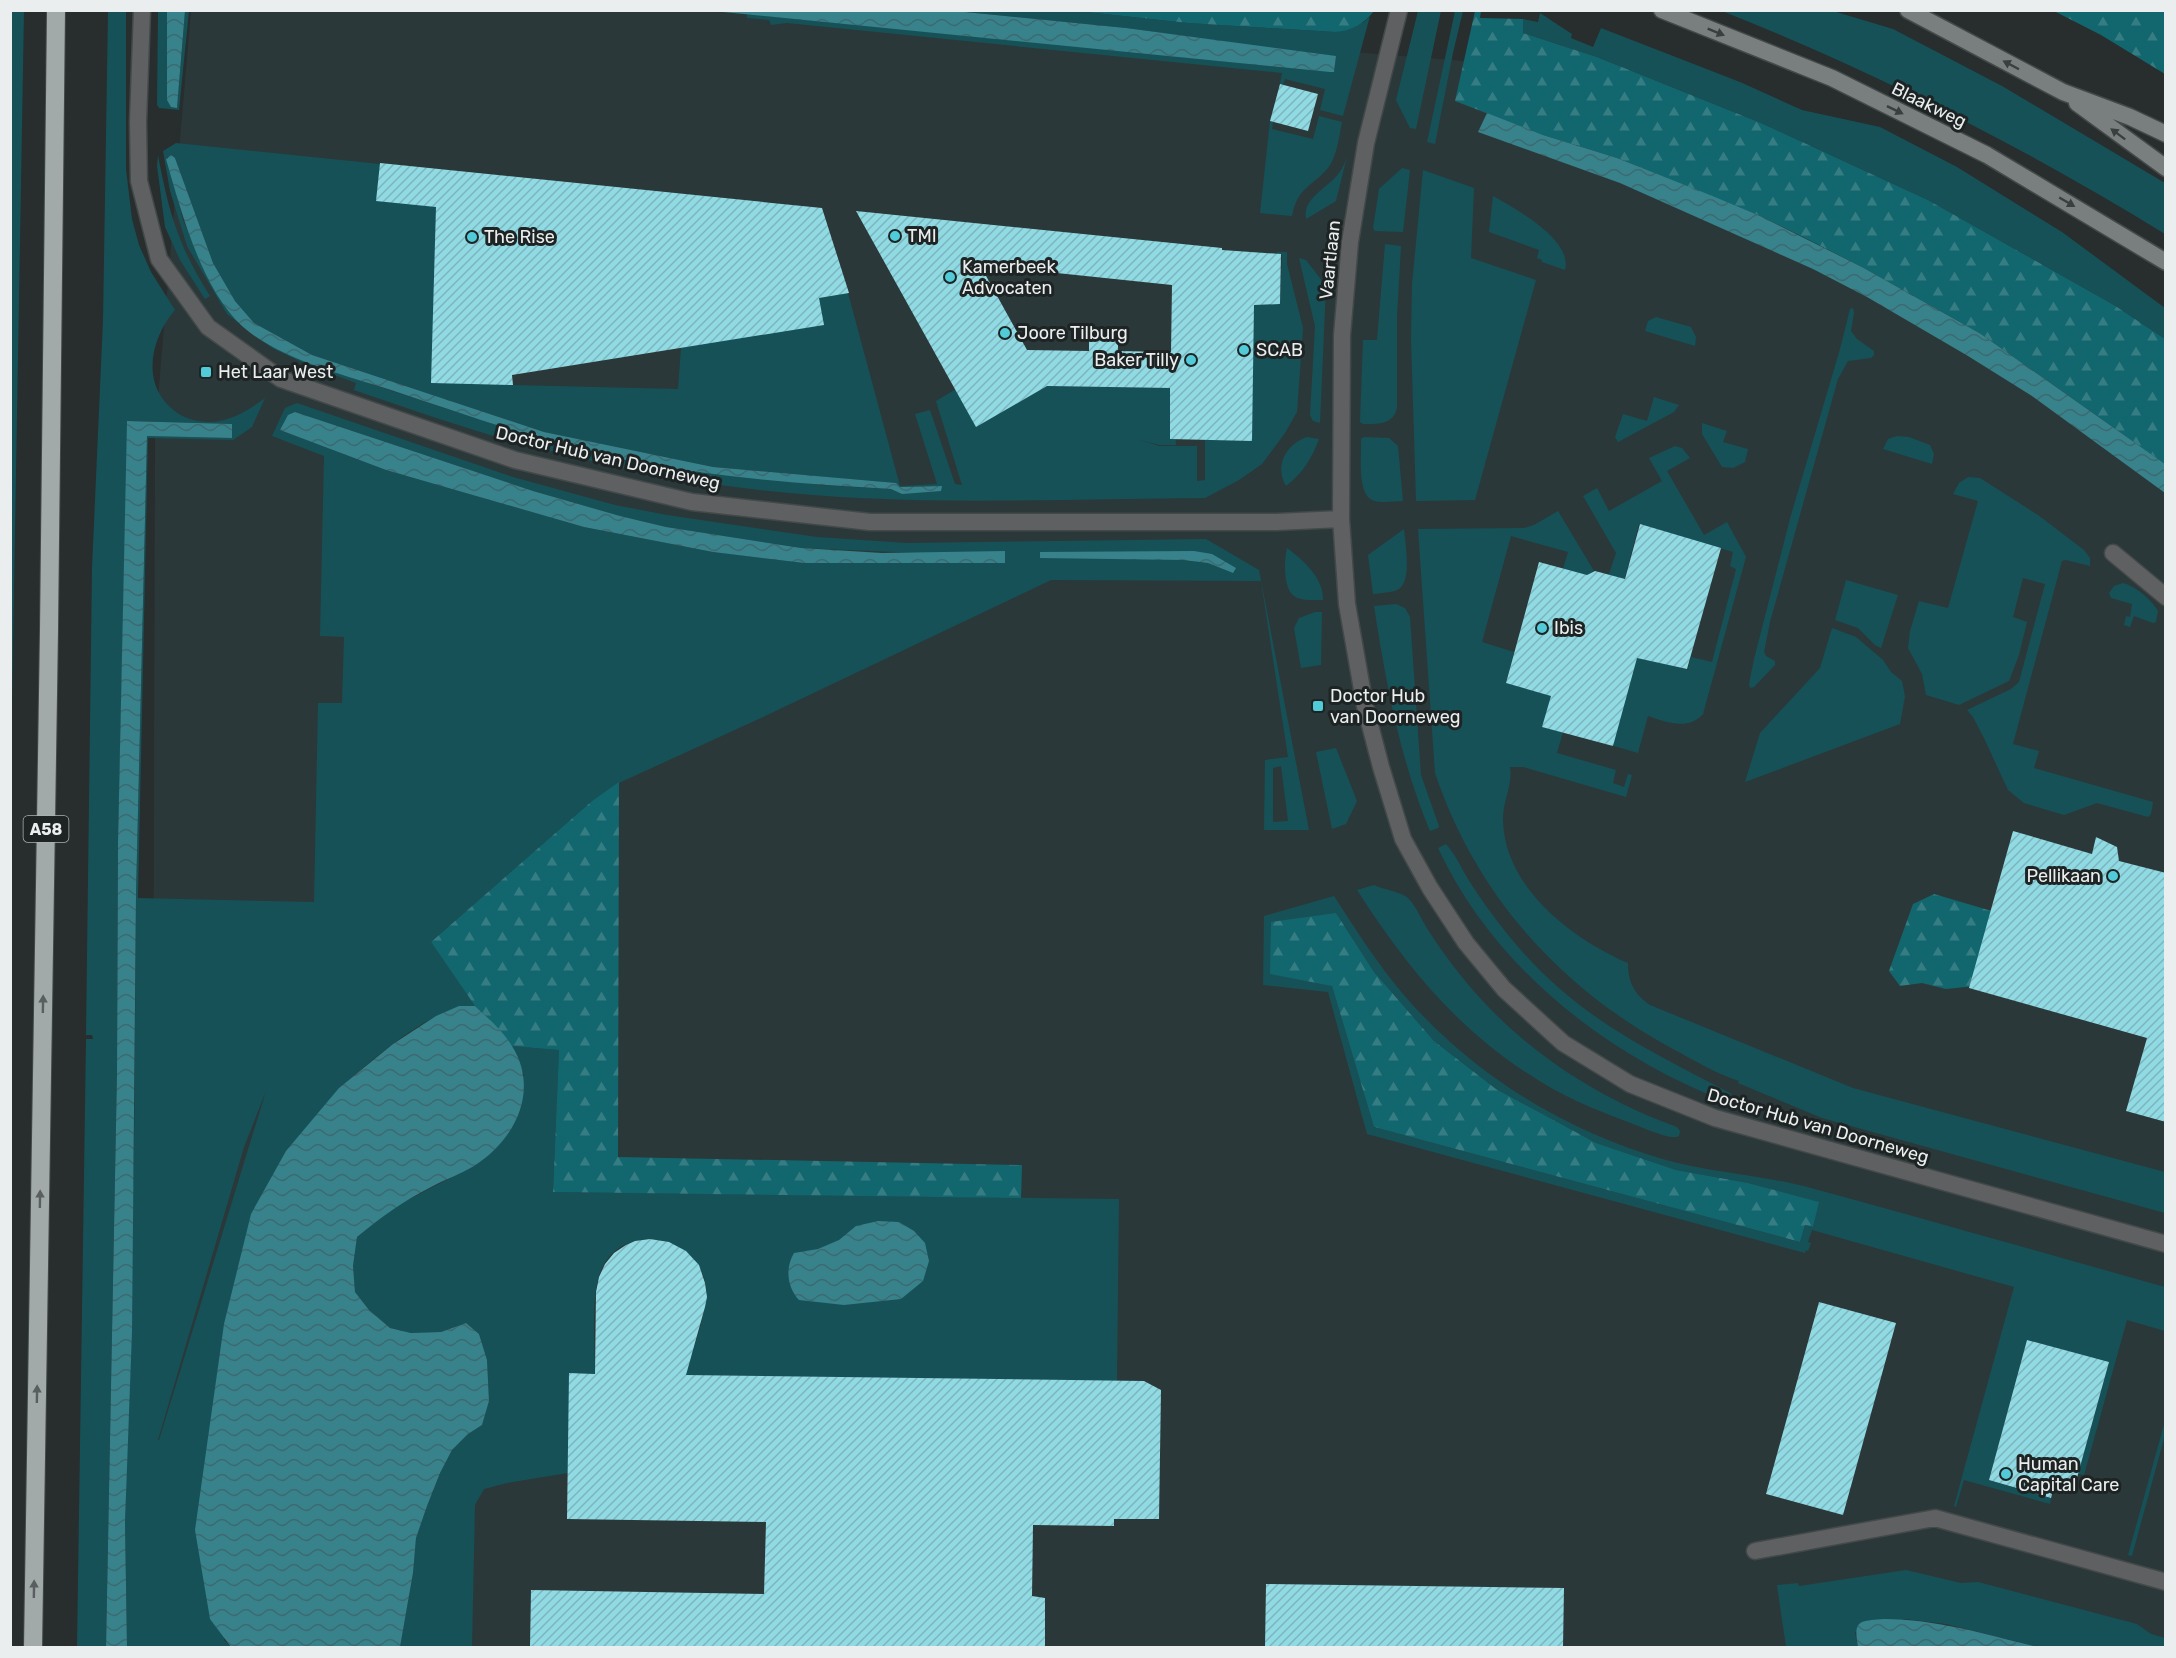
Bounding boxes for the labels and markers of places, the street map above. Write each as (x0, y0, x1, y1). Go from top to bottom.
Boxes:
place label: TMI (907, 225, 937, 247)
place label: The Rise (484, 226, 555, 248)
marker: TMI (888, 229, 902, 243)
marker: The Rise (465, 230, 479, 244)
place label: Kamerbeek Advocaten (962, 256, 1056, 299)
marker: Kamerbeek Advocaten (943, 270, 957, 284)
place label: Joore Tilburg (1017, 322, 1128, 344)
marker: Joore Tilburg (998, 326, 1012, 340)
place label: SCAB (1256, 339, 1303, 361)
marker: SCAB (1237, 343, 1251, 357)
place label: Baker Tilly (1094, 349, 1179, 371)
marker: Baker Tilly (1184, 353, 1198, 367)
place label: Het Laar West (218, 361, 333, 383)
marker: Het Laar West (199, 365, 213, 379)
place label: Ibis (1554, 617, 1583, 639)
marker: Ibis (1535, 621, 1549, 635)
place label: Doctor Hub van Doorneweg (1330, 685, 1461, 728)
marker: Doctor Hub van Doorneweg (1311, 699, 1325, 713)
place label: Pellikaan (2026, 865, 2101, 887)
marker: Pellikaan (2106, 869, 2120, 883)
place label: Human Capital Care (2018, 1453, 2119, 1496)
marker: Human Capital Care (1999, 1467, 2013, 1481)

